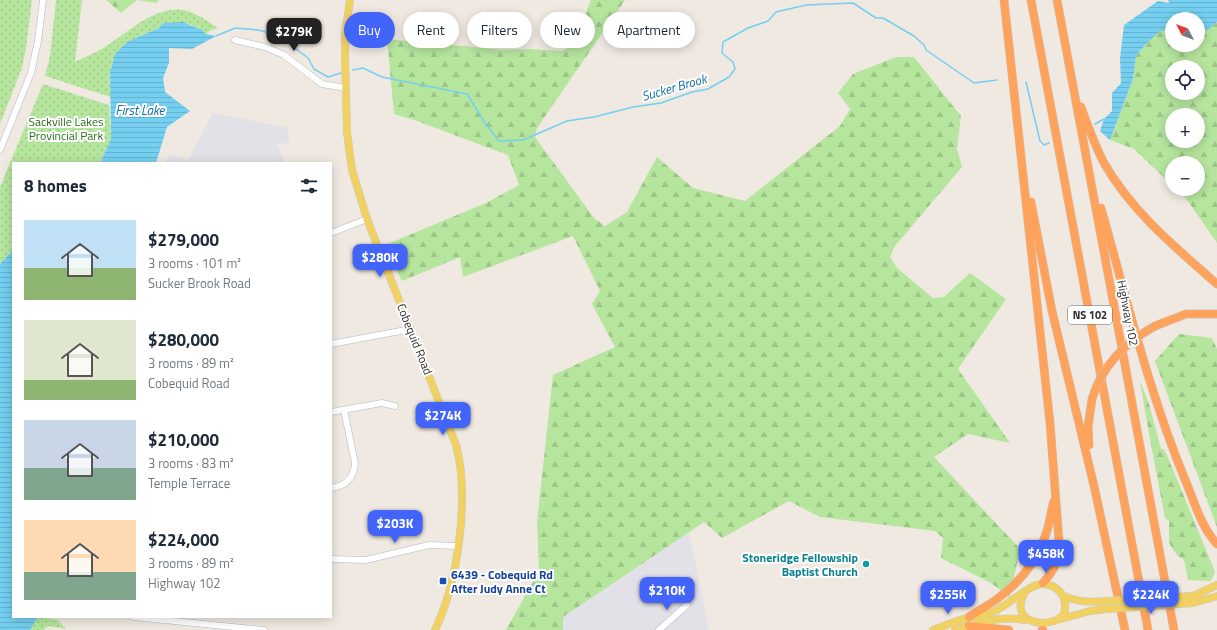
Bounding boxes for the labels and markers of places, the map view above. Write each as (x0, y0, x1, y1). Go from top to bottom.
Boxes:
pin: $279K (266, 18, 322, 52)
pin: $280K (352, 244, 408, 278)
pin: $274K (415, 402, 471, 436)
pin: $203K (367, 510, 423, 544)
pin: $458K (1018, 540, 1074, 574)
place label: Stoneridge Fellowship Baptist Church (742, 548, 858, 581)
marker: Stoneridge Fellowship Baptist Church (861, 559, 871, 569)
place label: 6439 - Cobequid Rd After Judy Anne Ct (451, 565, 553, 598)
marker: 6439 - Cobequid Rd After Judy Anne Ct (438, 576, 448, 586)
pin: $210K (639, 577, 695, 611)
pin: $255K (920, 581, 976, 615)
pin: $224K (1123, 581, 1179, 615)

